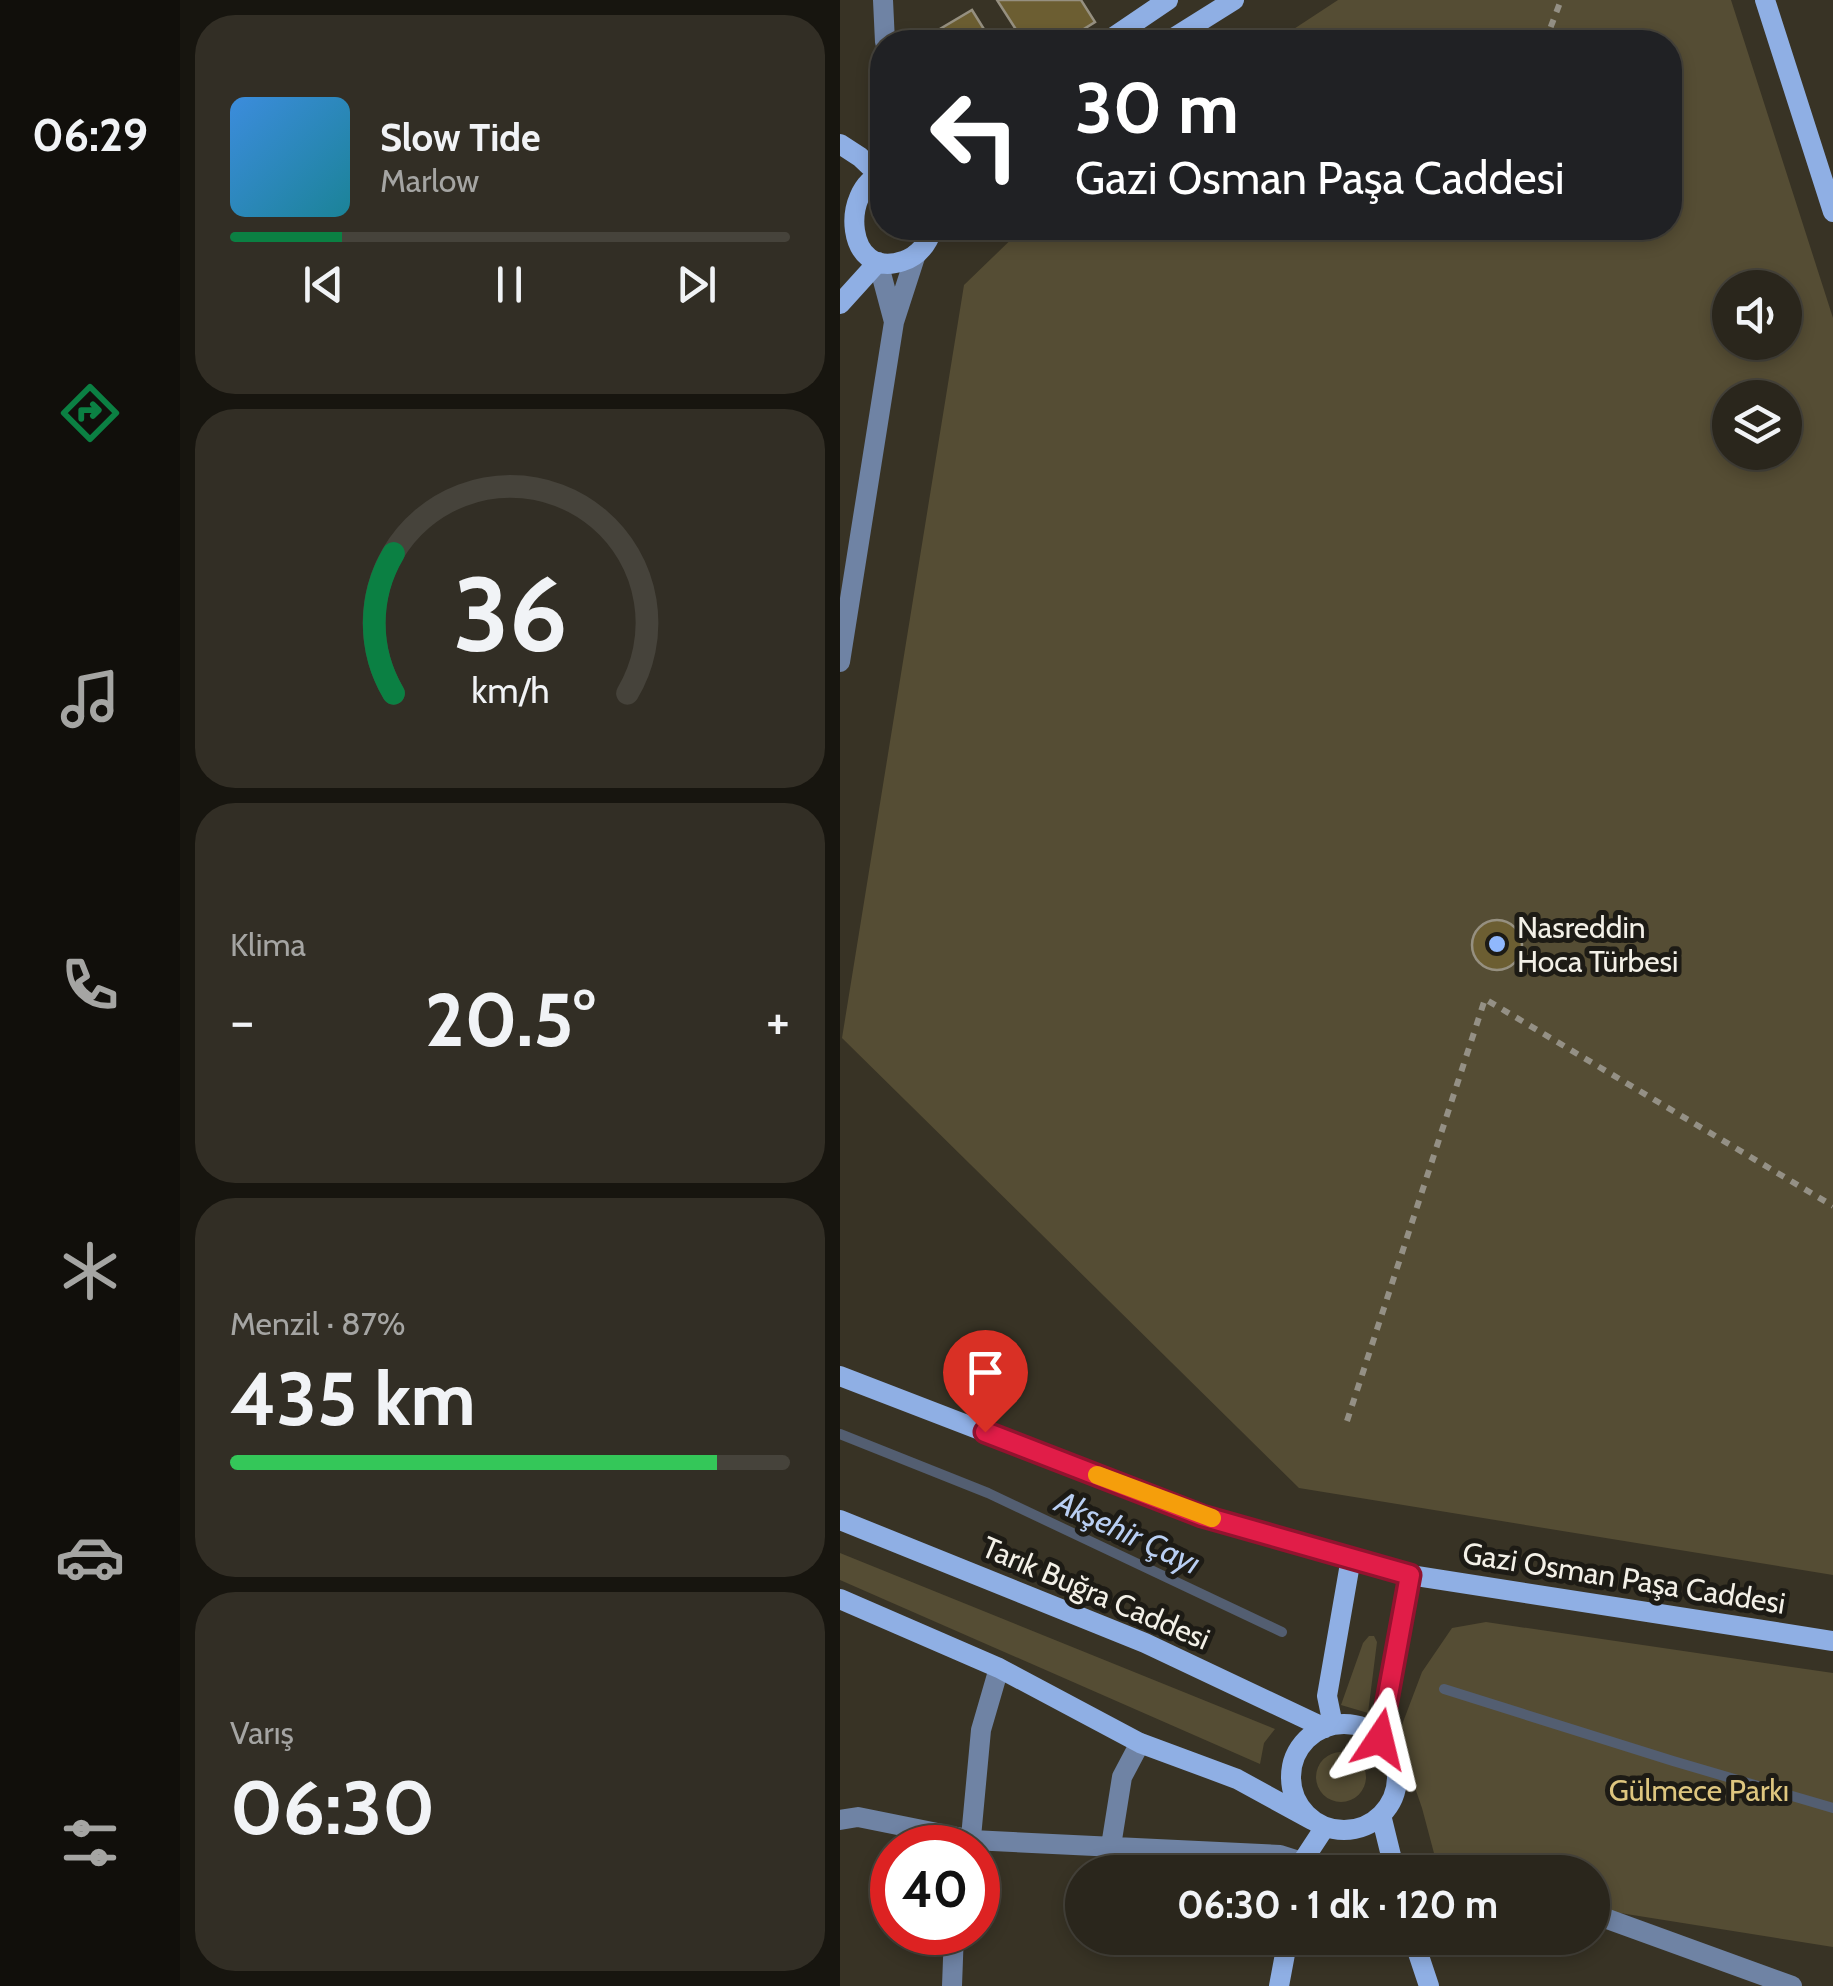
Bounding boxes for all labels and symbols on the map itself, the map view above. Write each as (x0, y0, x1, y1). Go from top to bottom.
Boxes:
place label: Nasreddin Hoca Türbesi (1517, 909, 1678, 980)
marker: Nasreddin Hoca Türbesi (1486, 933, 1508, 955)
pin (943, 1330, 1028, 1433)
water label: Akşehir Çayı (1048, 1481, 1206, 1582)
street label: Tarık Buğra Caddesi (977, 1528, 1215, 1658)
street label: Gazi Osman Paşa Caddesi (1460, 1534, 1788, 1622)
position arrow (1328, 1687, 1432, 1791)
park label: Gülmece Parkı (1609, 1772, 1789, 1809)
speed limit sign: 40 (870, 1825, 1000, 1955)

